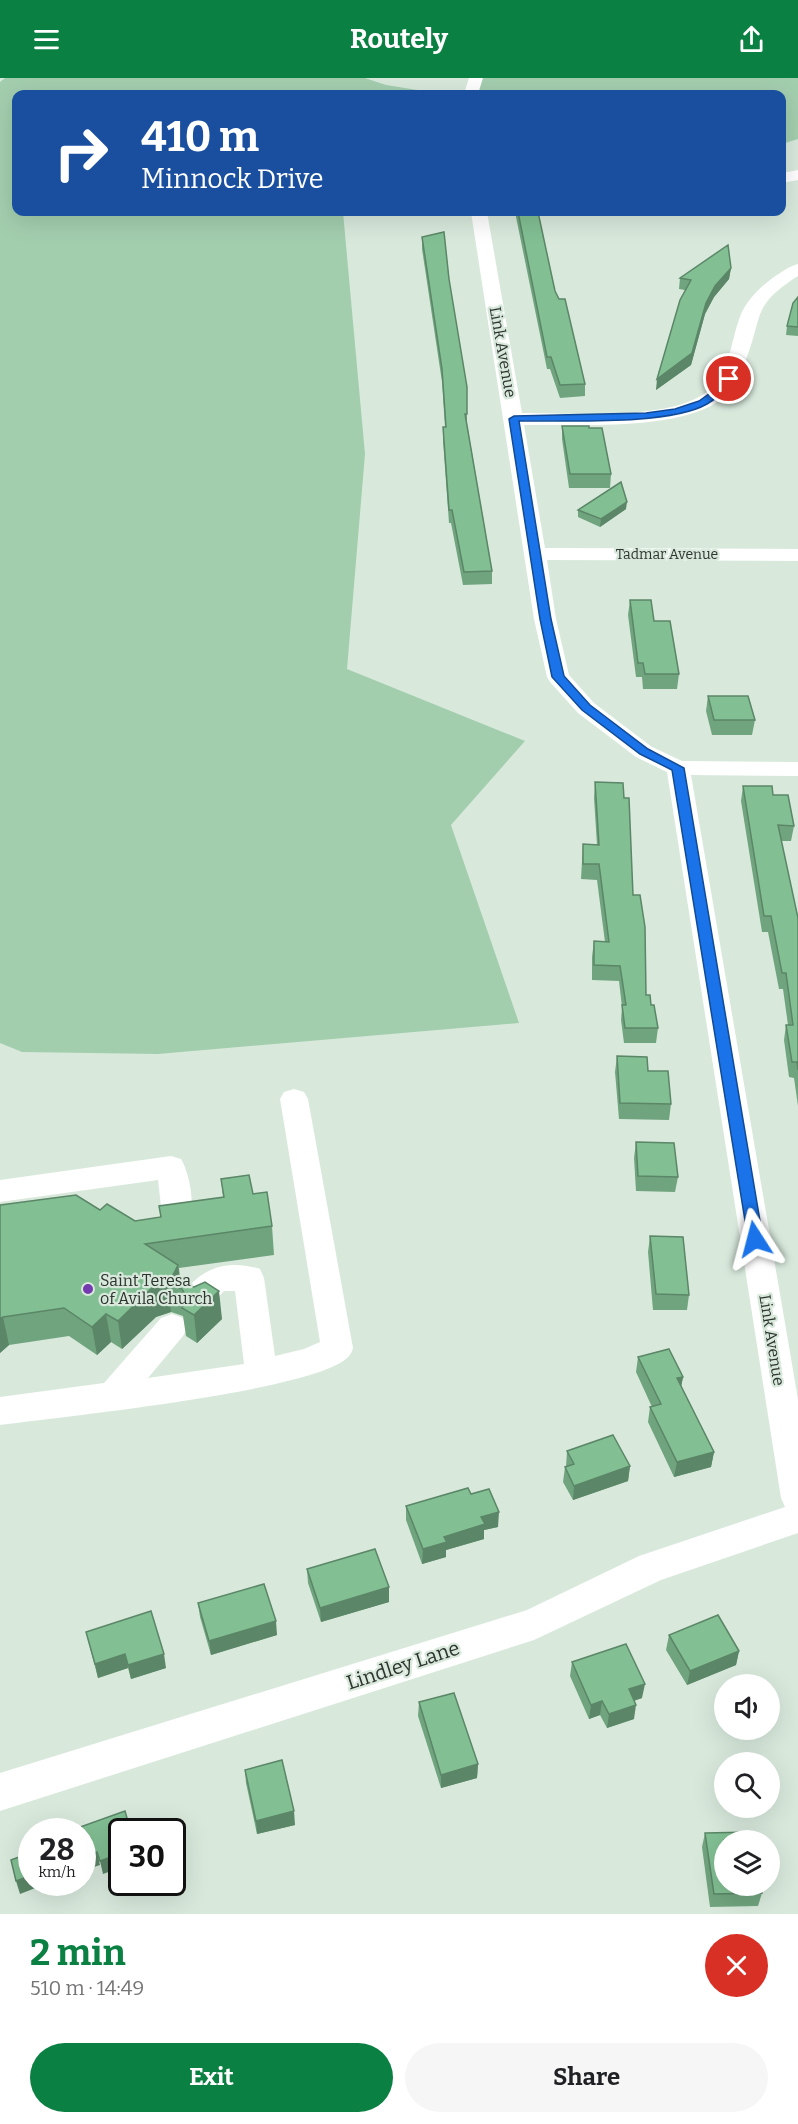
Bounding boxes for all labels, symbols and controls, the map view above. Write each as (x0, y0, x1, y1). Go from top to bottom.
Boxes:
icon: menu (30, 23, 63, 56)
text: Routely (350, 23, 448, 55)
icon: share (735, 23, 768, 56)
text: 410 m (141, 112, 259, 162)
icon: right (42, 114, 120, 192)
text: Minnock Drive (141, 163, 323, 195)
street label: Link Avenue (486, 305, 520, 399)
pin (703, 353, 754, 404)
icon: arrive (712, 362, 745, 395)
street label: Tadmar Avenue (616, 546, 718, 563)
position arrow (723, 1207, 787, 1271)
place label: Saint Teresa of Avila Church (100, 1271, 212, 1308)
marker: Saint Teresa of Avila Church (81, 1282, 95, 1296)
street label: Link Avenue (755, 1293, 789, 1387)
street label: Lindley Lane (343, 1635, 463, 1695)
map controls (714, 1674, 780, 1896)
button: sound (714, 1674, 780, 1740)
button: search (714, 1752, 780, 1818)
speed limit sign: 30 (108, 1818, 186, 1896)
button: layers (714, 1830, 780, 1896)
text: 28 (40, 1832, 74, 1868)
text: km/h (38, 1863, 76, 1881)
text: 2 min (30, 1931, 126, 1975)
button: close (705, 1934, 768, 1997)
text: 510 m · 14:49 (30, 1976, 144, 2000)
button: Exit (30, 2043, 393, 2112)
button: Share (405, 2043, 768, 2112)

